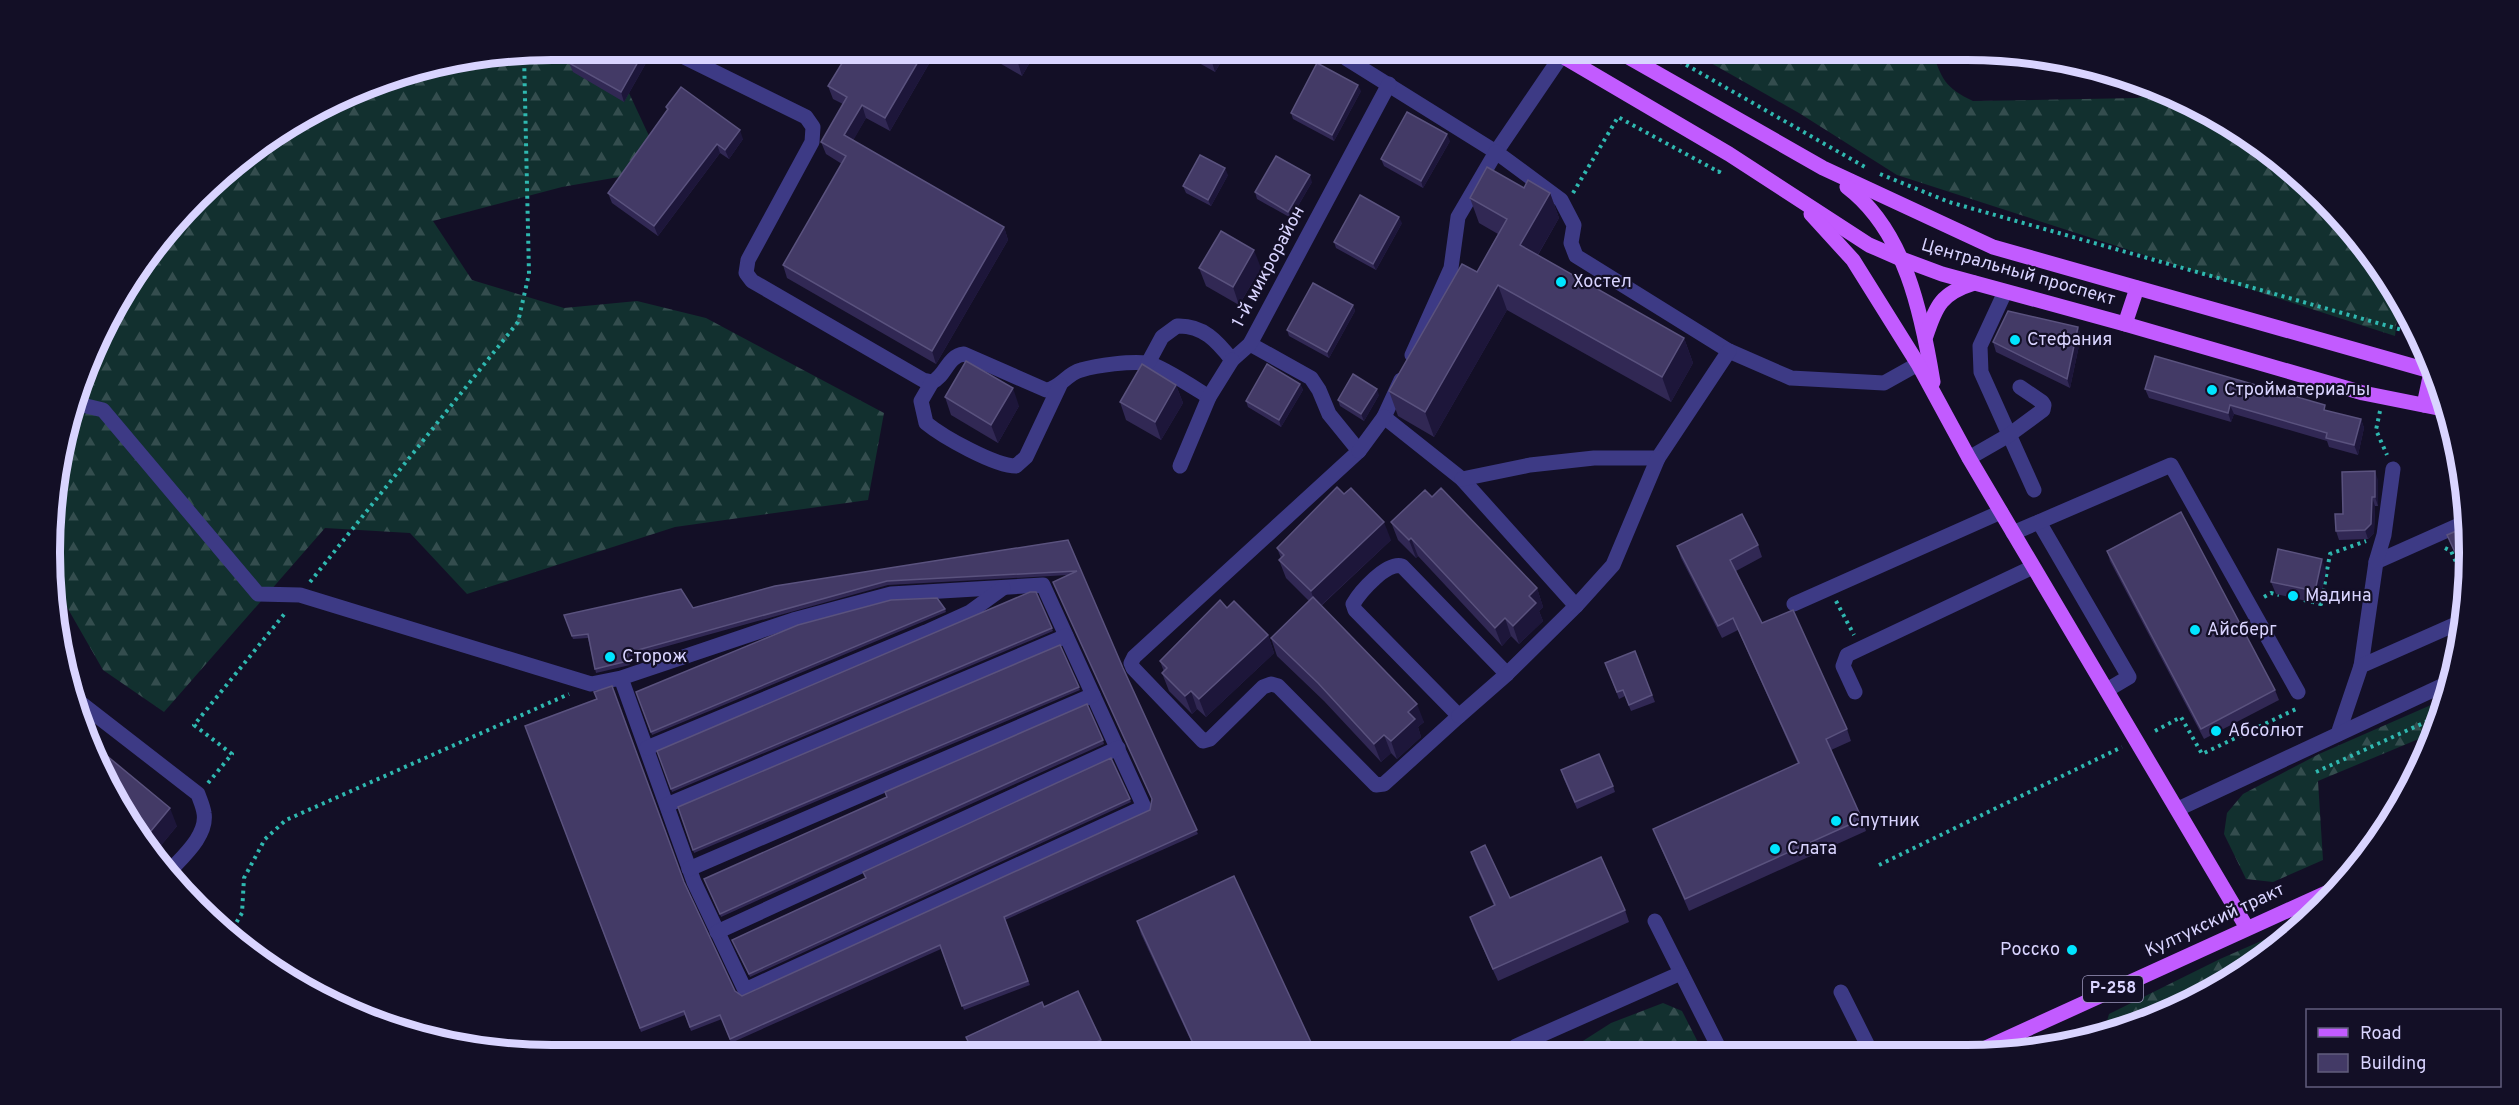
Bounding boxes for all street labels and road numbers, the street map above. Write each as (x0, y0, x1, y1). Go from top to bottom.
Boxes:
street label: 1-й микрорайон (1227, 202, 1311, 332)
street label: Центральный проспект (1918, 234, 2118, 312)
street label: Култукский тракт (2142, 879, 2288, 963)
road number: Р-258 (2083, 976, 2143, 1002)

